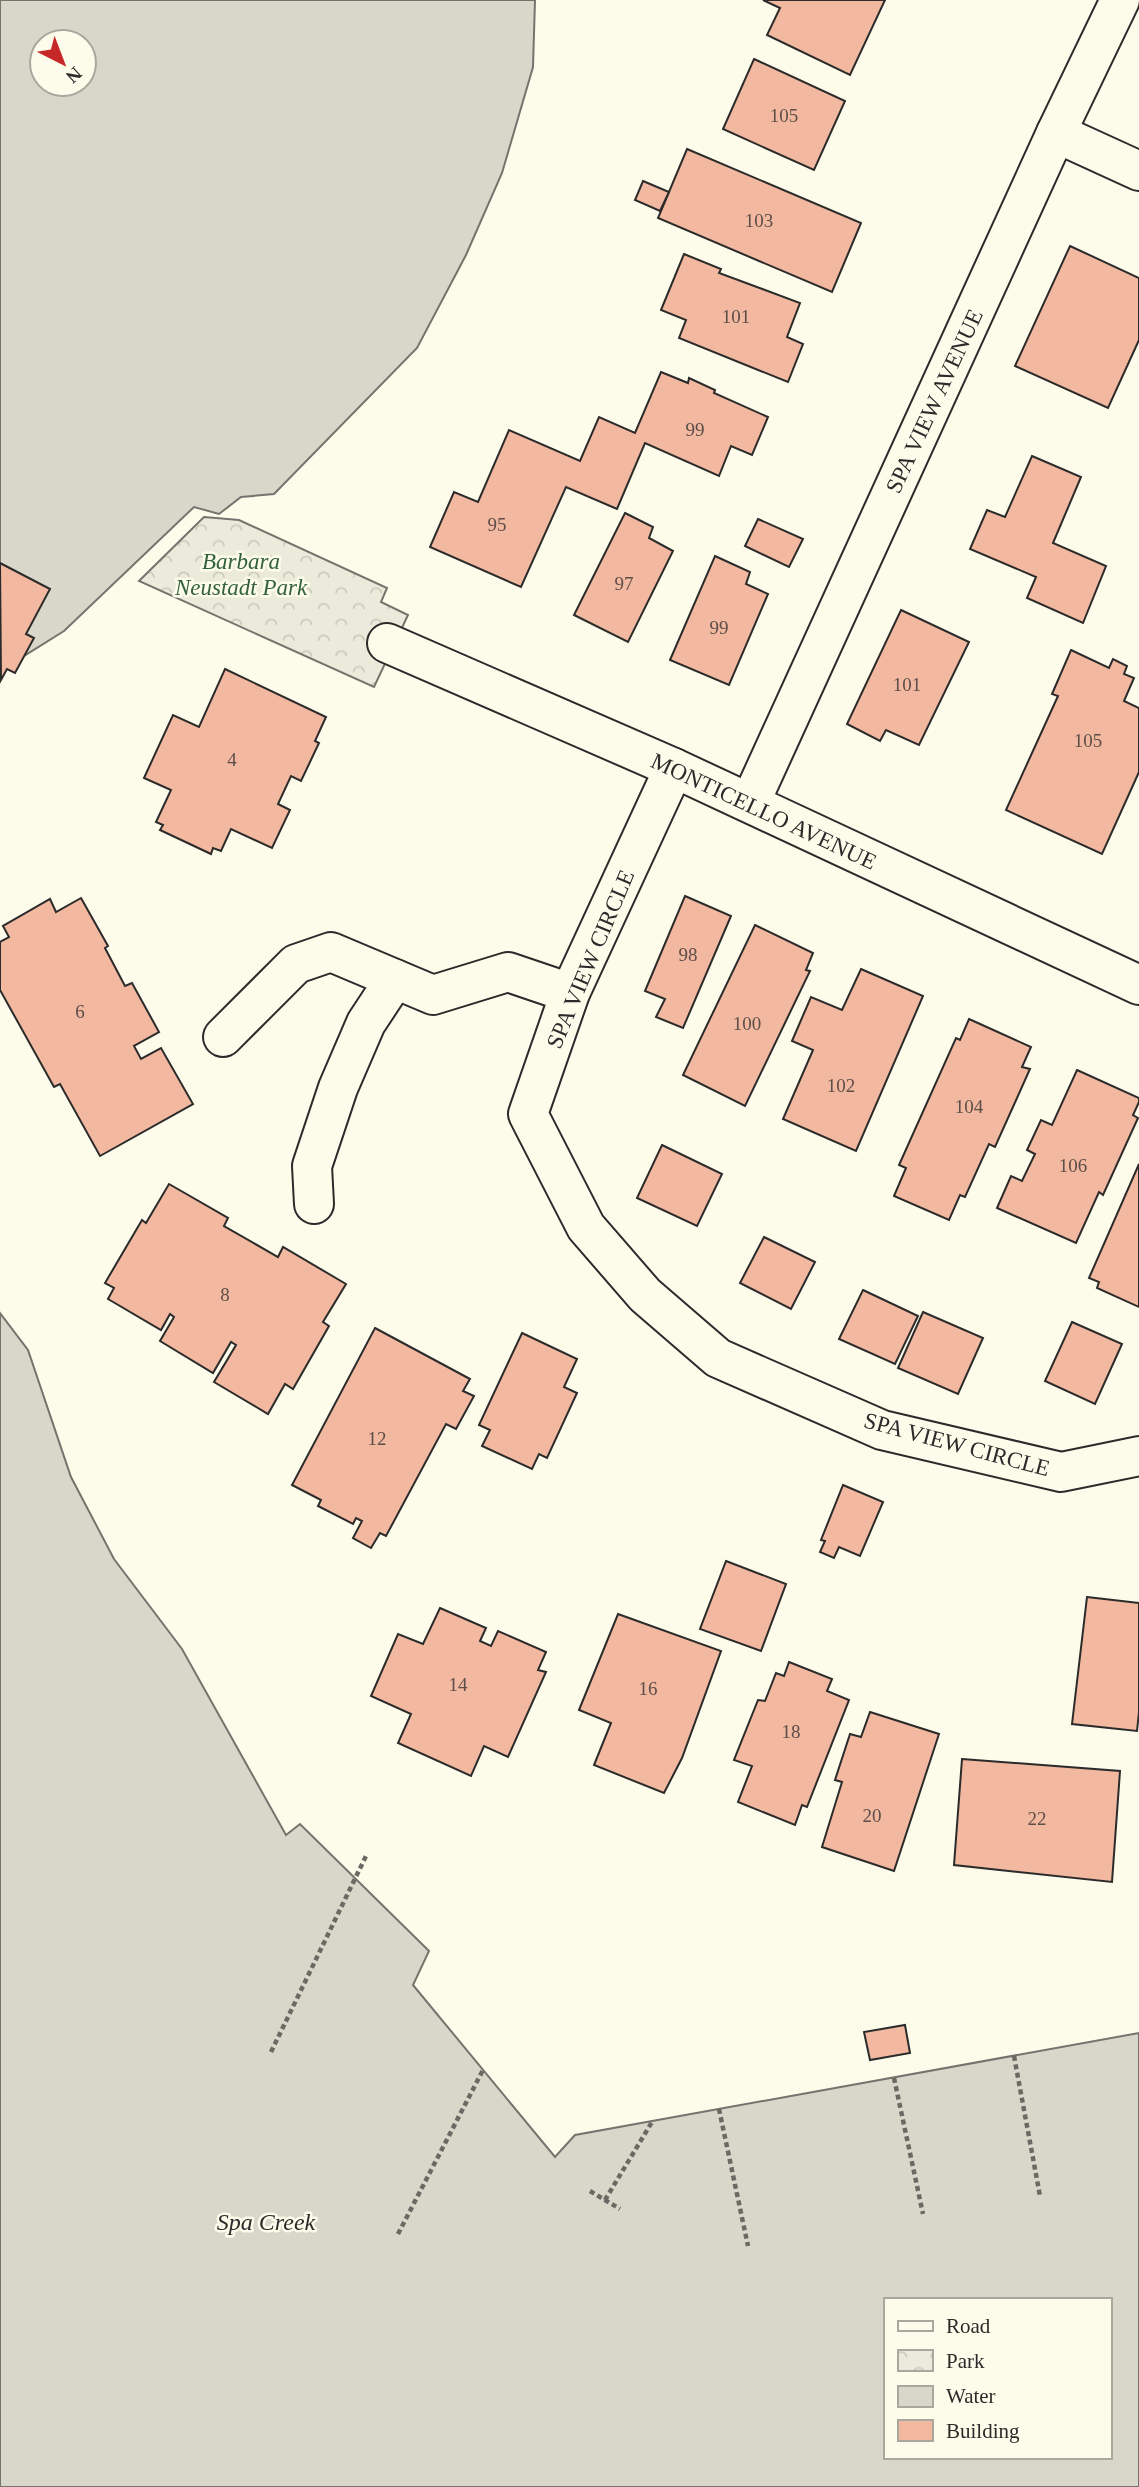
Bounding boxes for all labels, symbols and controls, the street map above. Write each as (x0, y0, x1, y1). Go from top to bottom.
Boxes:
north arrow (28, 28, 98, 98)
text: N (62, 63, 86, 88)
house number: 105 (770, 105, 798, 126)
house number: 103 (745, 210, 773, 231)
street label: SPA VIEW AVENUE (881, 305, 988, 497)
house number: 101 (722, 306, 750, 327)
house number: 99 (686, 419, 705, 440)
house number: 95 (488, 514, 507, 535)
park label: Barbara Neustadt Park (174, 549, 308, 600)
house number: 97 (615, 573, 634, 594)
house number: 99 (710, 617, 729, 638)
house number: 101 (893, 674, 921, 695)
house number: 105 (1074, 730, 1102, 751)
street label: MONTICELLO AVENUE (647, 748, 880, 875)
house number: 4 (227, 749, 237, 770)
street label: SPA VIEW CIRCLE (542, 866, 639, 1052)
house number: 98 (679, 944, 698, 965)
house number: 6 (75, 1001, 85, 1022)
house number: 100 (733, 1013, 761, 1034)
house number: 102 (827, 1075, 855, 1096)
house number: 104 (955, 1096, 984, 1117)
house number: 106 (1059, 1155, 1087, 1176)
house number: 8 (220, 1284, 230, 1305)
street label: SPA VIEW CIRCLE (861, 1408, 1052, 1481)
house number: 12 (368, 1428, 387, 1449)
house number: 14 (449, 1674, 468, 1695)
house number: 16 (639, 1678, 658, 1699)
house number: 18 (782, 1721, 801, 1742)
house number: 20 (863, 1805, 882, 1826)
house number: 22 (1028, 1808, 1047, 1829)
water label: Spa Creek (217, 2209, 316, 2235)
legend (884, 2298, 1111, 2459)
text: Road (946, 2314, 991, 2338)
text: Park (946, 2349, 985, 2373)
text: Water (946, 2384, 996, 2408)
text: Building (946, 2419, 1020, 2443)

